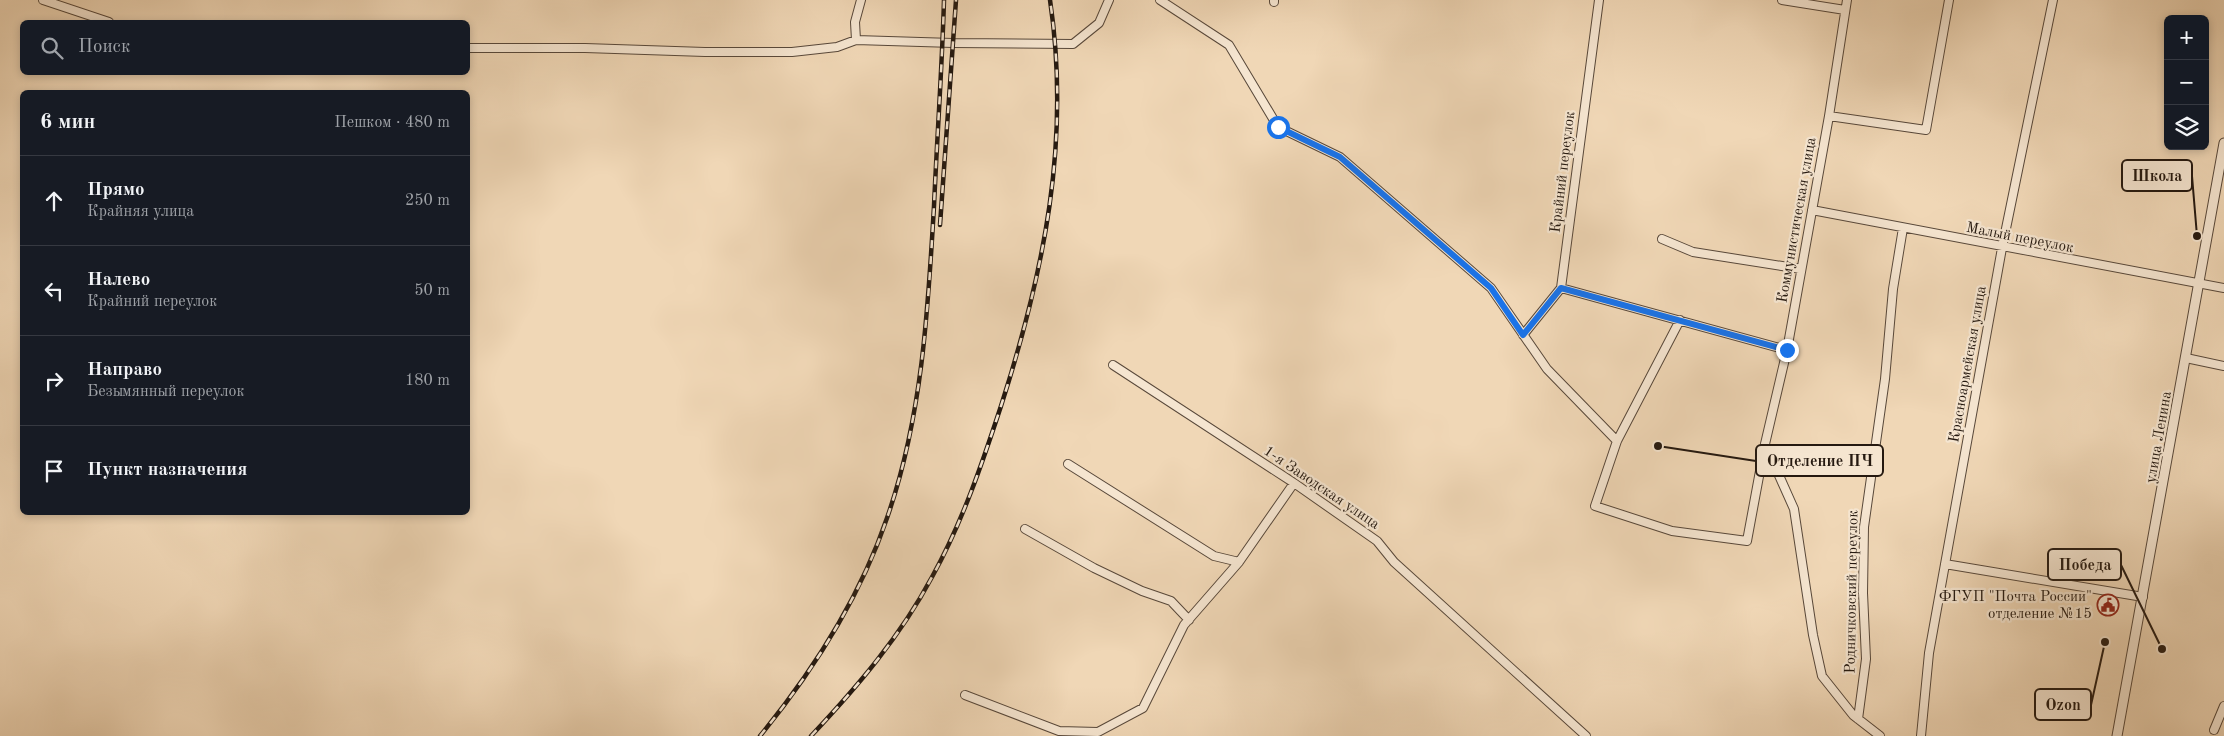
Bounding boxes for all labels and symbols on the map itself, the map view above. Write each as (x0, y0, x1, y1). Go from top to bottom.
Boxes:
street label: Крайний переулок (1549, 110, 1578, 234)
route start (1267, 116, 1290, 139)
street label: Коммунистическая улица (1776, 136, 1820, 304)
callout: Школа (2122, 160, 2192, 191)
text: Школа (2132, 169, 2182, 185)
street label: Малый переулок (1965, 221, 2075, 256)
street label: Красноармейская улица (1947, 284, 1990, 444)
route end (1776, 339, 1799, 362)
street label: улица Ленина (2144, 390, 2175, 484)
street label: 1-я Заводская улица (1260, 444, 1382, 533)
callout: Отделение ПЧ (1756, 445, 1883, 476)
text: Отделение ПЧ (1767, 454, 1873, 470)
street label: Родничковский переулок (1844, 510, 1861, 674)
callout: Победа (2048, 549, 2121, 580)
text: Победа (2058, 558, 2112, 574)
place label: ФГУП "Почта России" отделение №15 (1939, 590, 2092, 622)
public building icon: ФГУП "Почта России" отделение №15 (2096, 593, 2120, 617)
callout: Ozon (2035, 689, 2091, 720)
text: Ozon (2045, 698, 2081, 714)

